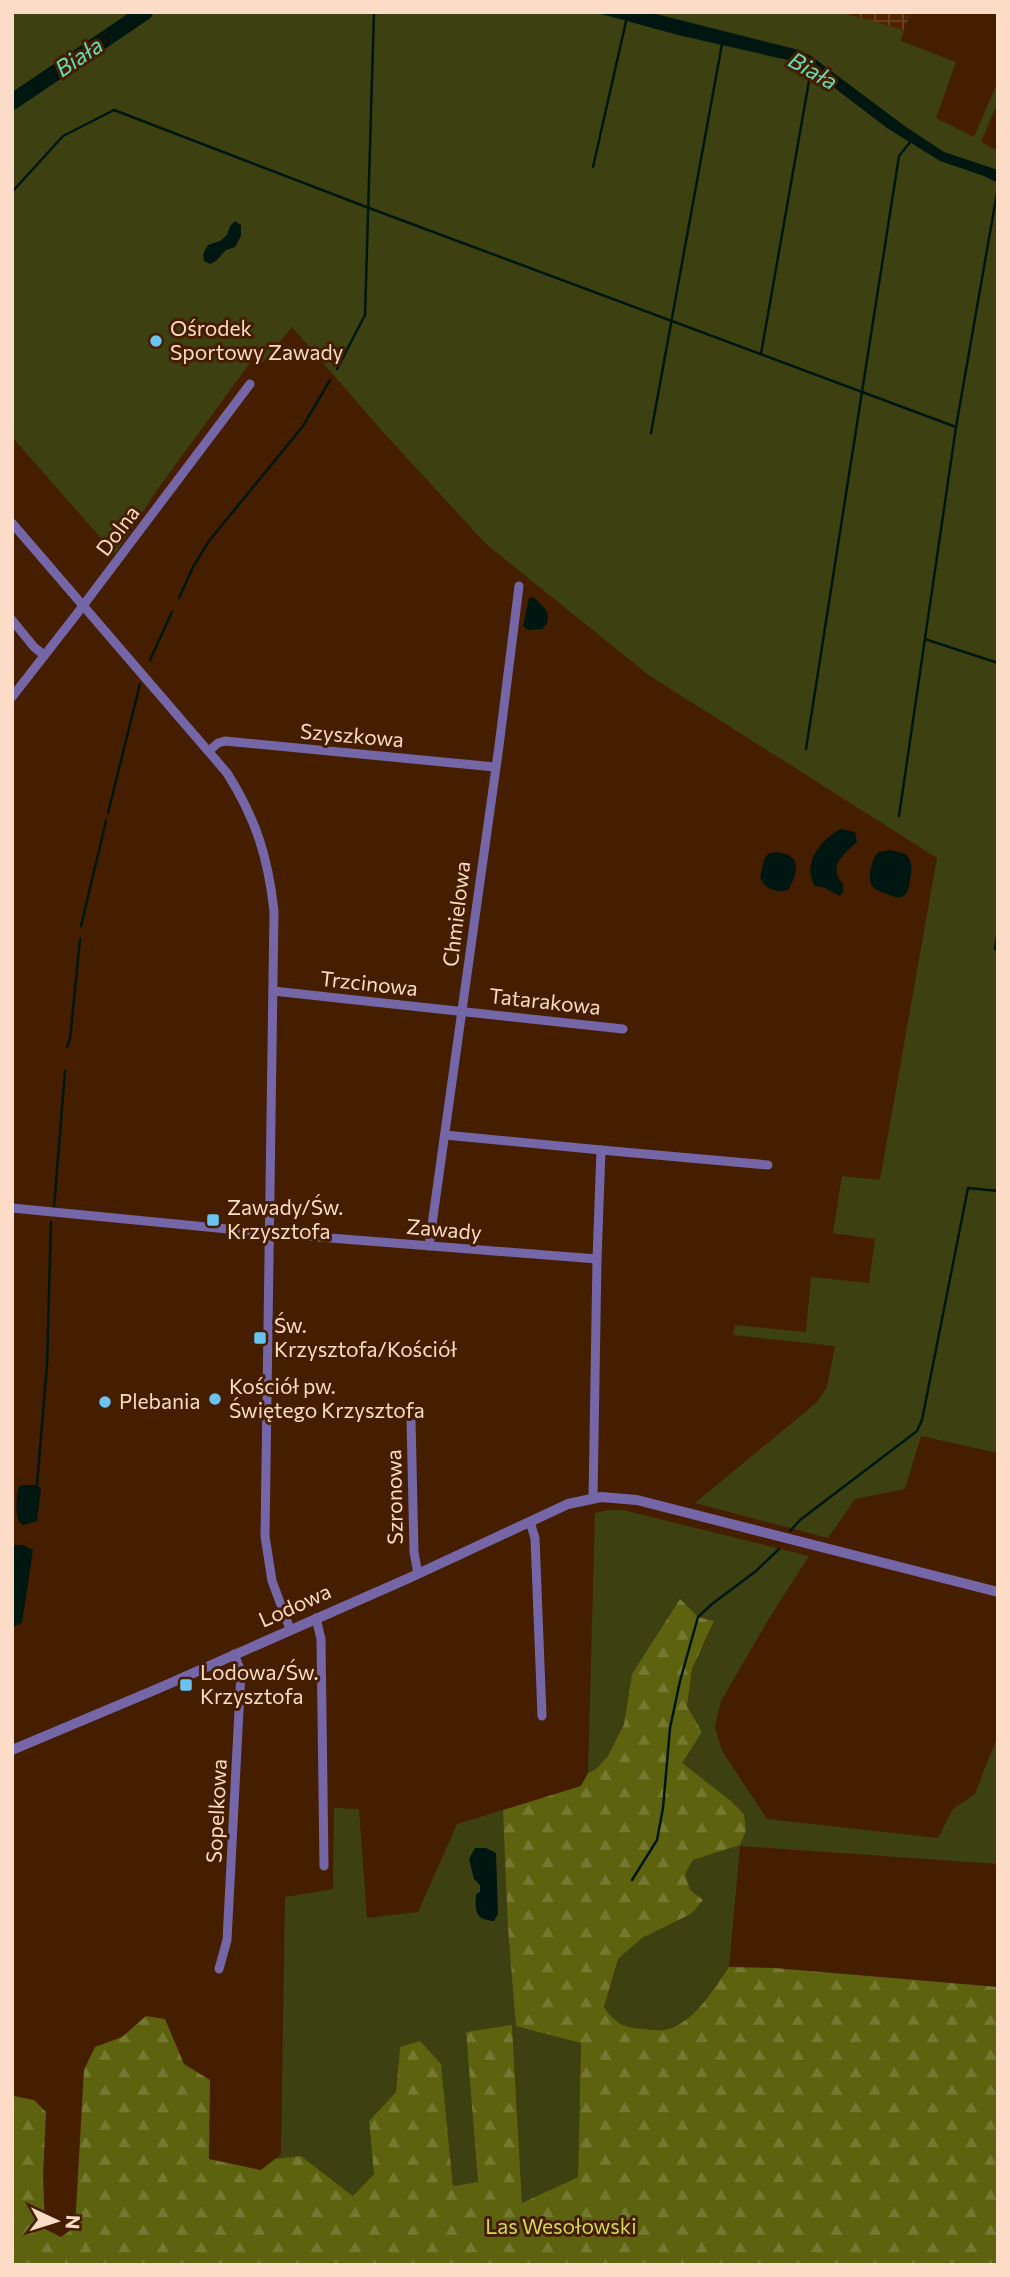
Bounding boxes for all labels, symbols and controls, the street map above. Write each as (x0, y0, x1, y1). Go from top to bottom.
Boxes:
water label: Biała (49, 30, 108, 82)
water label: Biała (784, 45, 843, 95)
place label: Ośrodek Sportowy Zawady (170, 315, 344, 364)
marker: Ośrodek Sportowy Zawady (148, 333, 164, 349)
street label: Dolna (90, 500, 144, 560)
street label: Szyszkowa (299, 718, 405, 751)
street label: Chmielowa (437, 860, 474, 968)
street label: Trzcinowa (319, 965, 419, 1000)
street label: Tatarakowa (488, 982, 602, 1019)
place label: Zawady/Św. Krzysztofa (227, 1194, 343, 1243)
marker: Zawady/Św. Krzysztofa (205, 1212, 221, 1228)
street label: Zawady (405, 1213, 483, 1244)
place label: Św. Krzysztofa/Kościół (274, 1312, 457, 1361)
marker: Św. Krzysztofa/Kościół (252, 1330, 268, 1346)
place label: Kościół pw. Świętego Krzysztofa (229, 1373, 425, 1422)
place label: Plebania (119, 1388, 200, 1413)
marker: Kościół pw. Świętego Krzysztofa (207, 1391, 223, 1407)
marker: Plebania (97, 1394, 113, 1410)
street label: Szronowa (380, 1449, 407, 1545)
street label: Lodowa (254, 1578, 334, 1632)
place label: Lodowa/Św. Krzysztofa (200, 1659, 318, 1708)
marker: Lodowa/Św. Krzysztofa (178, 1677, 194, 1693)
street label: Sopelkowa (200, 1758, 231, 1864)
north arrow (21, 2186, 91, 2256)
park label: Las Wesołowski (485, 2213, 637, 2238)
text: N (61, 2214, 85, 2230)

